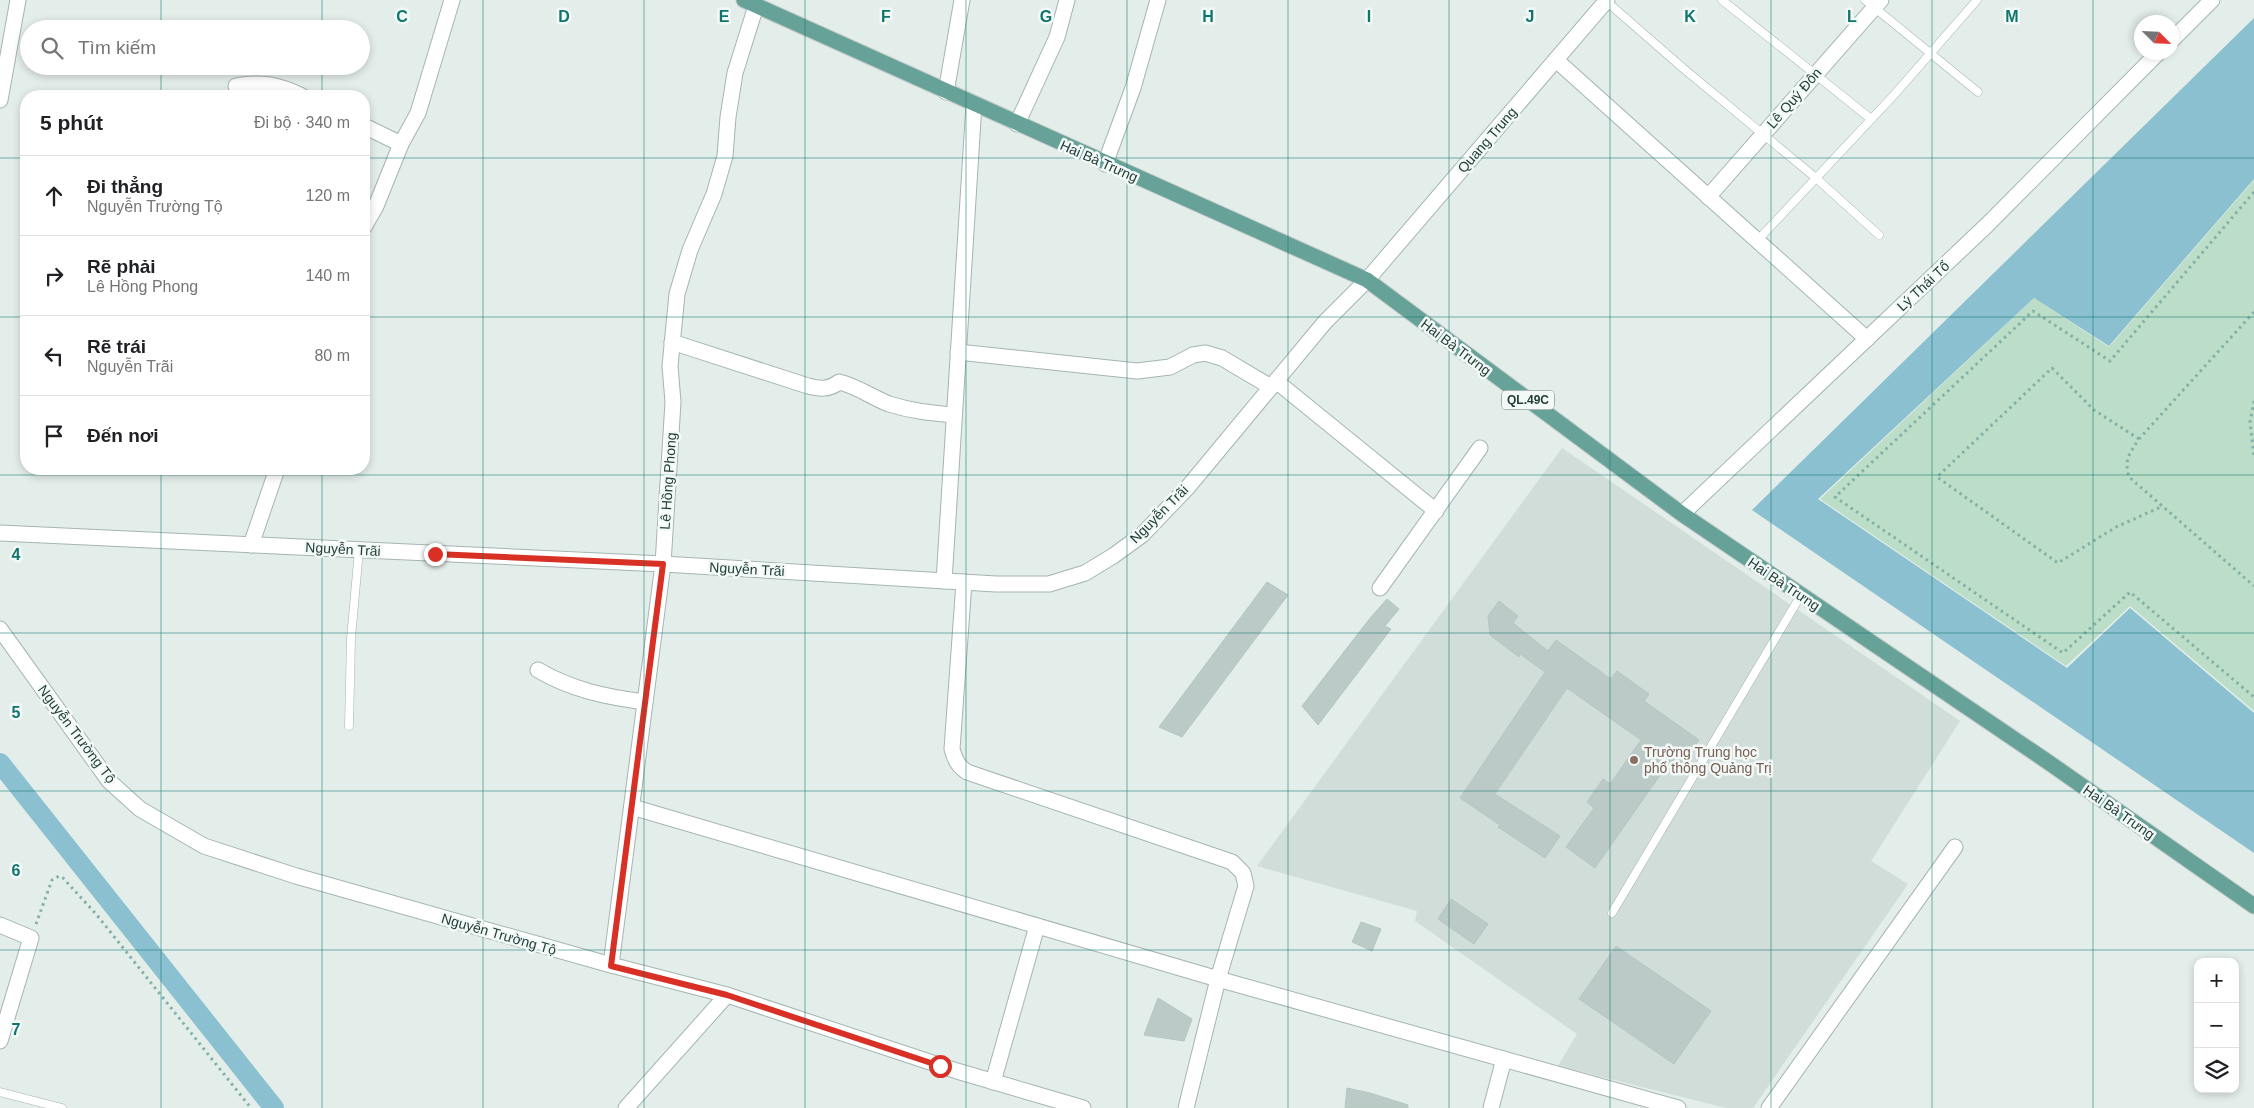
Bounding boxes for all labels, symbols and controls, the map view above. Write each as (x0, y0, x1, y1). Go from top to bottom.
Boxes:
text: C (396, 8, 408, 25)
text: D (558, 8, 570, 25)
text: E (719, 8, 730, 25)
text: F (881, 8, 891, 25)
text: G (1040, 8, 1052, 25)
text: H (1202, 8, 1214, 25)
text: I (1367, 8, 1371, 25)
text: J (1526, 8, 1534, 25)
text: K (1684, 8, 1696, 25)
text: L (1847, 8, 1857, 25)
text: M (2005, 8, 2019, 25)
north arrow (2134, 15, 2179, 60)
search box (20, 20, 370, 75)
icon: search (38, 34, 66, 62)
text: Tìm kiếm (78, 37, 156, 58)
street label: Lê Quý Đôn (1763, 65, 1825, 131)
street label: Quang Trung (1454, 104, 1520, 176)
text: 5 phút (40, 111, 103, 134)
text: Đi bộ · 340 m (254, 114, 350, 131)
street label: Hai Bà Trưng (1058, 137, 1140, 185)
text: Đi thẳng (87, 176, 163, 197)
icon: ahead (40, 182, 68, 210)
text: 120 m (306, 187, 350, 204)
text: Nguyễn Trường Tộ (87, 198, 223, 215)
text: Rẽ phải (87, 256, 156, 277)
street label: Lý Thái Tổ (1894, 258, 1953, 314)
icon: right (40, 262, 68, 290)
text: 140 m (306, 267, 350, 284)
text: Lê Hồng Phong (87, 278, 198, 295)
street label: Hai Bà Trưng (1418, 316, 1494, 378)
text: Rẽ trái (87, 336, 146, 357)
icon: left (40, 342, 68, 370)
text: 80 m (314, 347, 350, 364)
text: Nguyễn Trãi (87, 358, 173, 375)
road number: QL.49C (1502, 390, 1554, 410)
icon: arrive (40, 422, 68, 450)
text: Đến nơi (87, 425, 159, 446)
street label: Lê Hồng Phong (657, 432, 679, 530)
street label: Nguyễn Trãi (1127, 482, 1191, 546)
street label: Nguyễn Trãi (305, 539, 381, 559)
route end (424, 543, 447, 566)
text: 4 (12, 546, 21, 563)
street label: Hai Bà Trưng (1745, 554, 1823, 614)
street label: Nguyễn Trãi (709, 559, 785, 579)
street label: Nguyễn Trường Tộ (35, 682, 119, 786)
text: 5 (12, 704, 21, 721)
place label: Trường Trung học phổ thông Quảng Trị (1644, 744, 1772, 776)
marker: Trường Trung học phổ thông Quảng Trị (1628, 754, 1640, 766)
street label: Hai Bà Trưng (2080, 782, 2158, 842)
text: 6 (12, 862, 21, 879)
street label: Nguyễn Trường Tộ (440, 910, 558, 958)
map controls (2194, 958, 2239, 1093)
button: + (2194, 958, 2239, 1003)
button: − (2194, 1003, 2239, 1048)
text: 7 (12, 1021, 21, 1038)
button: layers (2194, 1048, 2239, 1093)
route start (929, 1055, 952, 1078)

